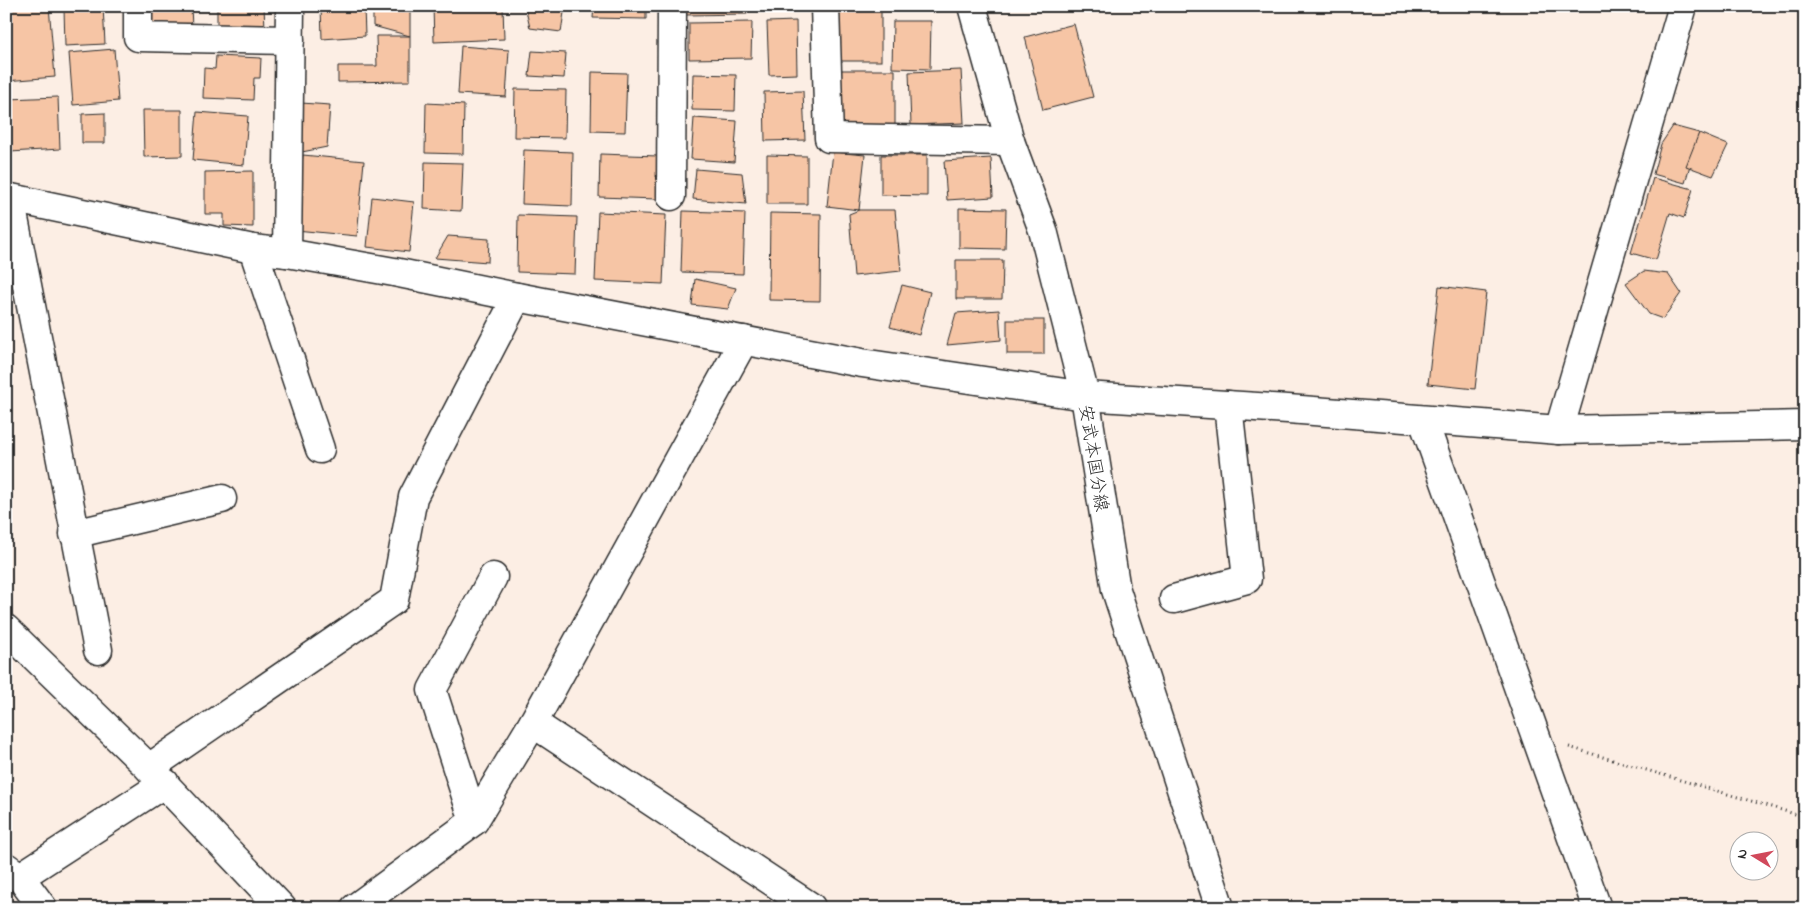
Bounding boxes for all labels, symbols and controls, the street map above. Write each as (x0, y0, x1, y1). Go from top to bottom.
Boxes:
street label: 安武本国分線 (1071, 403, 1113, 514)
north arrow (1728, 832, 1778, 882)
text: N (1732, 848, 1754, 860)

